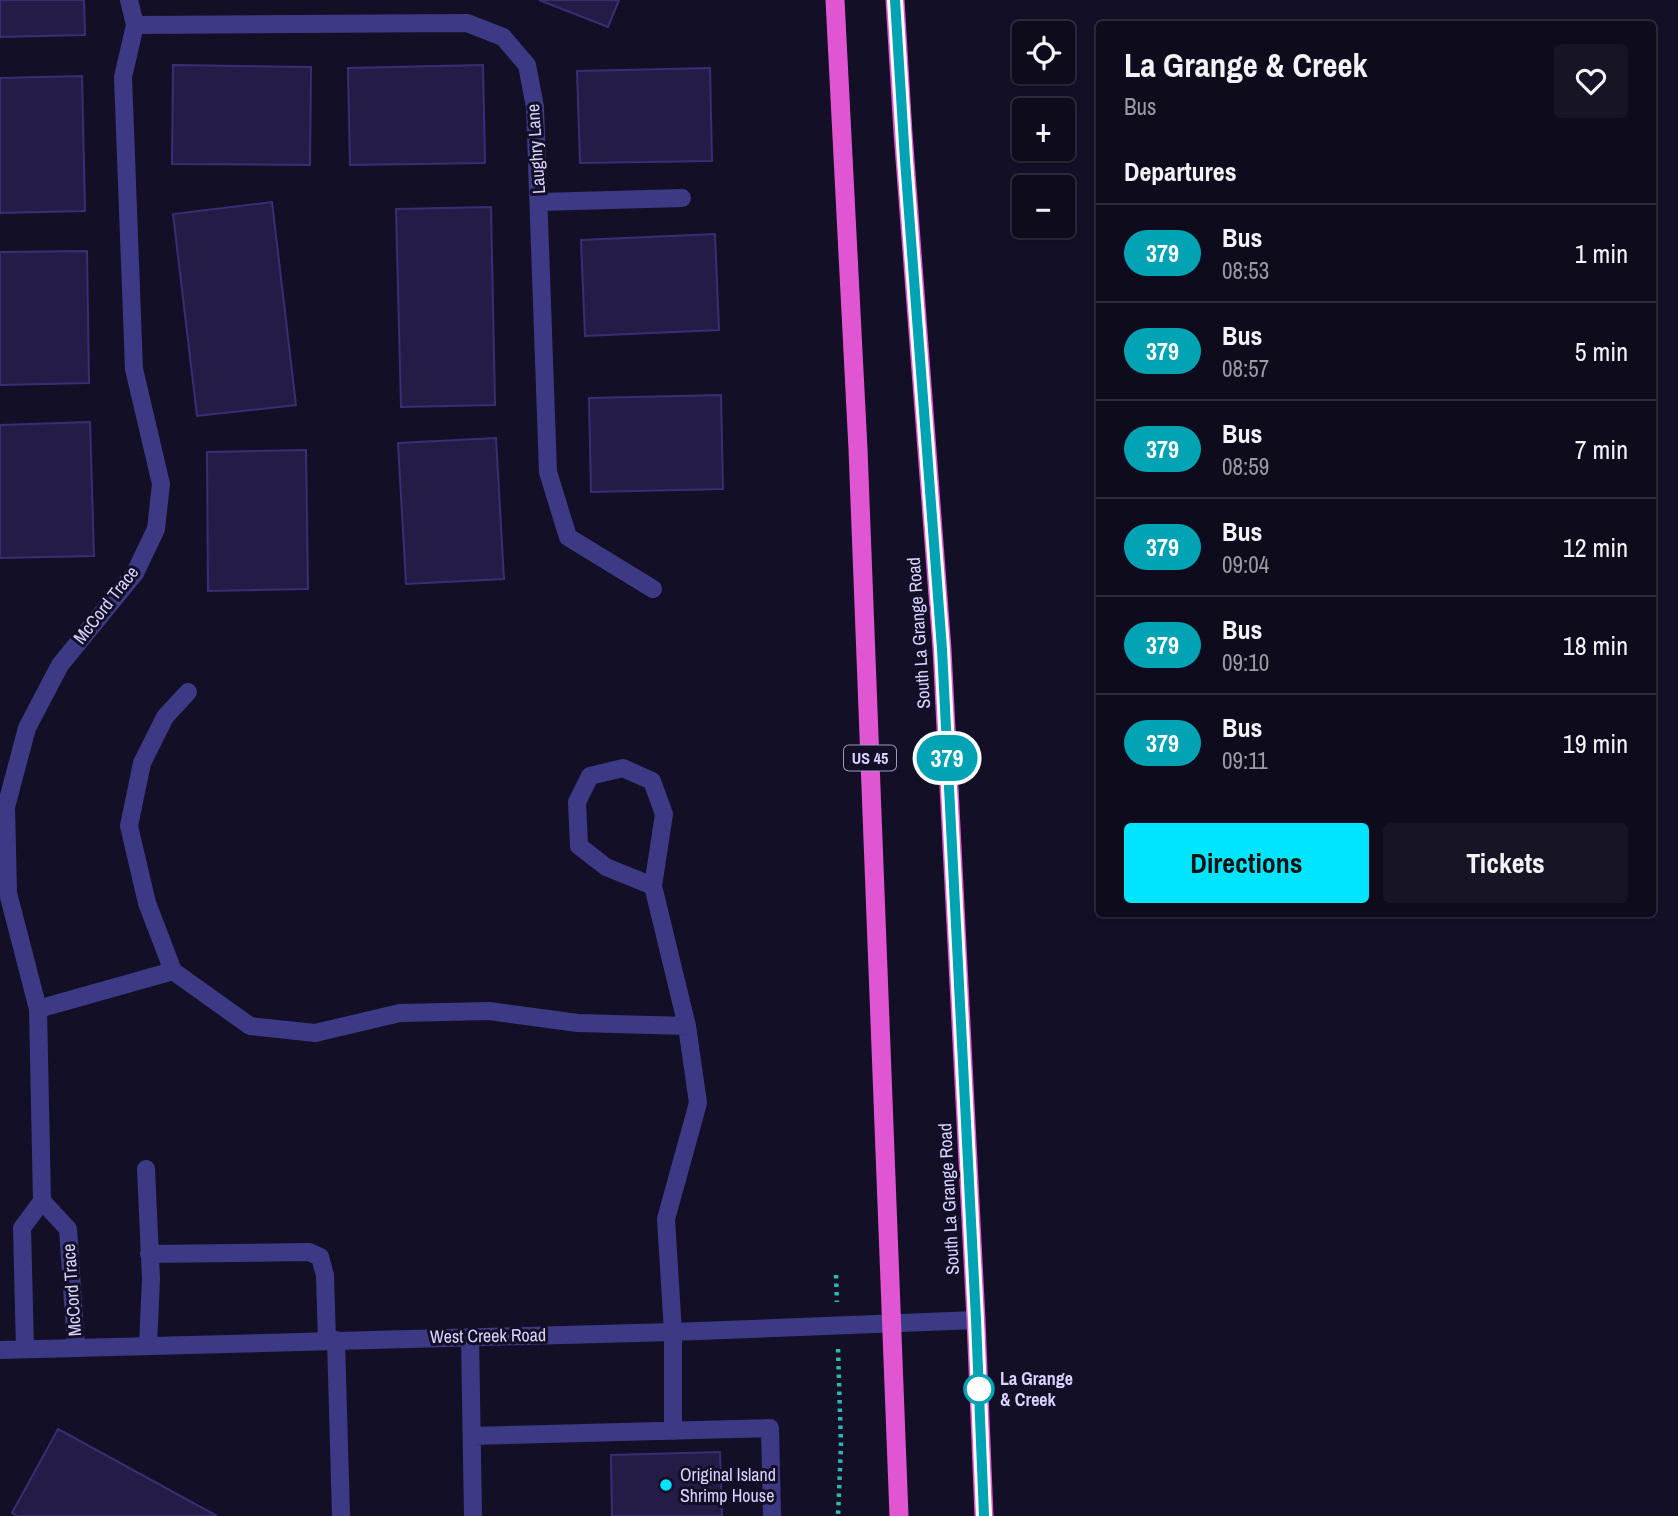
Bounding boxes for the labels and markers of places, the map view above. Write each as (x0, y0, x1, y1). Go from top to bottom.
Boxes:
place label: La Grange & Creek (1000, 1366, 1073, 1412)
marker: La Grange & Creek (964, 1374, 994, 1404)
place label: Original Island Shrimp House (680, 1462, 776, 1508)
marker: Original Island Shrimp House (658, 1477, 674, 1493)

